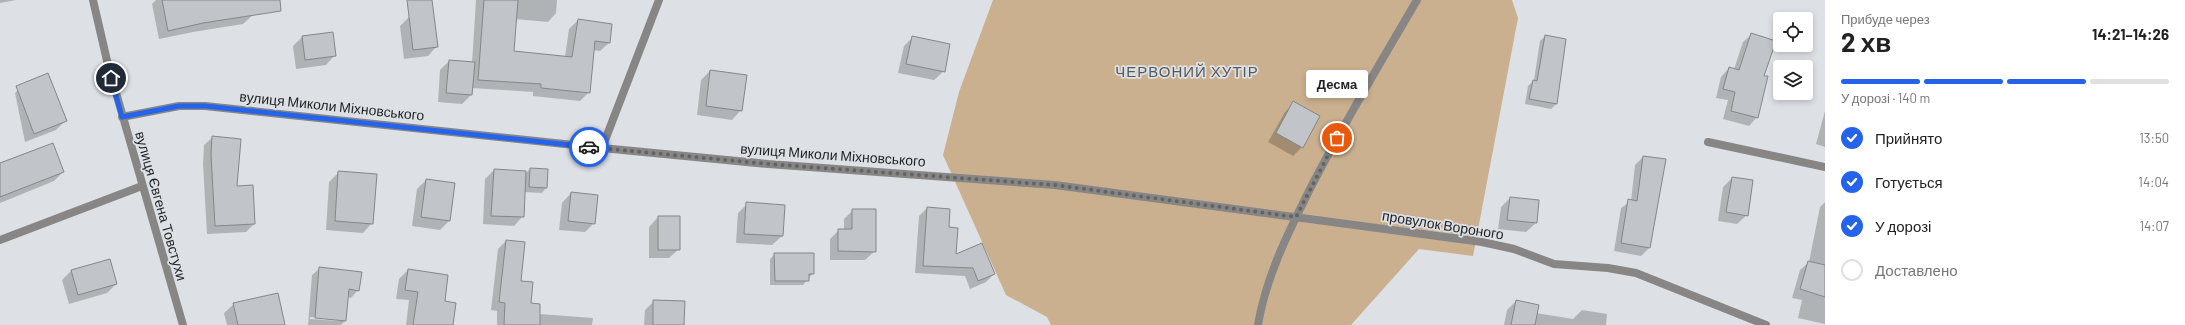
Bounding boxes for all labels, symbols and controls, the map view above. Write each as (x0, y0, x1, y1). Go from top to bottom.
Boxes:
text: Прибуде через (1841, 11, 1930, 27)
map controls (1773, 12, 1813, 100)
button: locate (1773, 12, 1813, 52)
text: 14:21–14:26 (2092, 25, 2169, 43)
text: 2 хв (1841, 26, 1891, 57)
button: layers (1773, 60, 1813, 100)
pin (94, 61, 128, 95)
district label: ЧЕРВОНИЙ ХУТІР (1115, 62, 1259, 80)
icon: home (100, 67, 122, 89)
callout: Десма (1306, 70, 1368, 98)
text: Десма (1317, 76, 1357, 92)
street label: вулиця Миколи Міхновського (239, 87, 426, 124)
text: У дорозі · 140 m (1841, 90, 1930, 106)
pin (1320, 121, 1354, 155)
courier (569, 127, 609, 167)
icon: bag (1326, 127, 1348, 149)
icon: check (1841, 127, 1863, 149)
street label: вулиця Євгена Товстухи (132, 129, 191, 282)
text: Прийнято (1875, 129, 1942, 147)
text: 13:50 (2139, 130, 2169, 146)
icon: car (578, 136, 600, 158)
street label: вулиця Миколи Міхновського (740, 140, 926, 169)
icon: check (1841, 171, 1863, 193)
text: Готується (1875, 173, 1943, 191)
text: 14:04 (2138, 174, 2169, 190)
street label: провулок Вороного (1381, 207, 1505, 243)
icon: check (1841, 215, 1863, 237)
text: У дорозі (1875, 217, 1931, 235)
text: 14:07 (2139, 218, 2169, 234)
text: Доставлено (1875, 261, 1958, 279)

